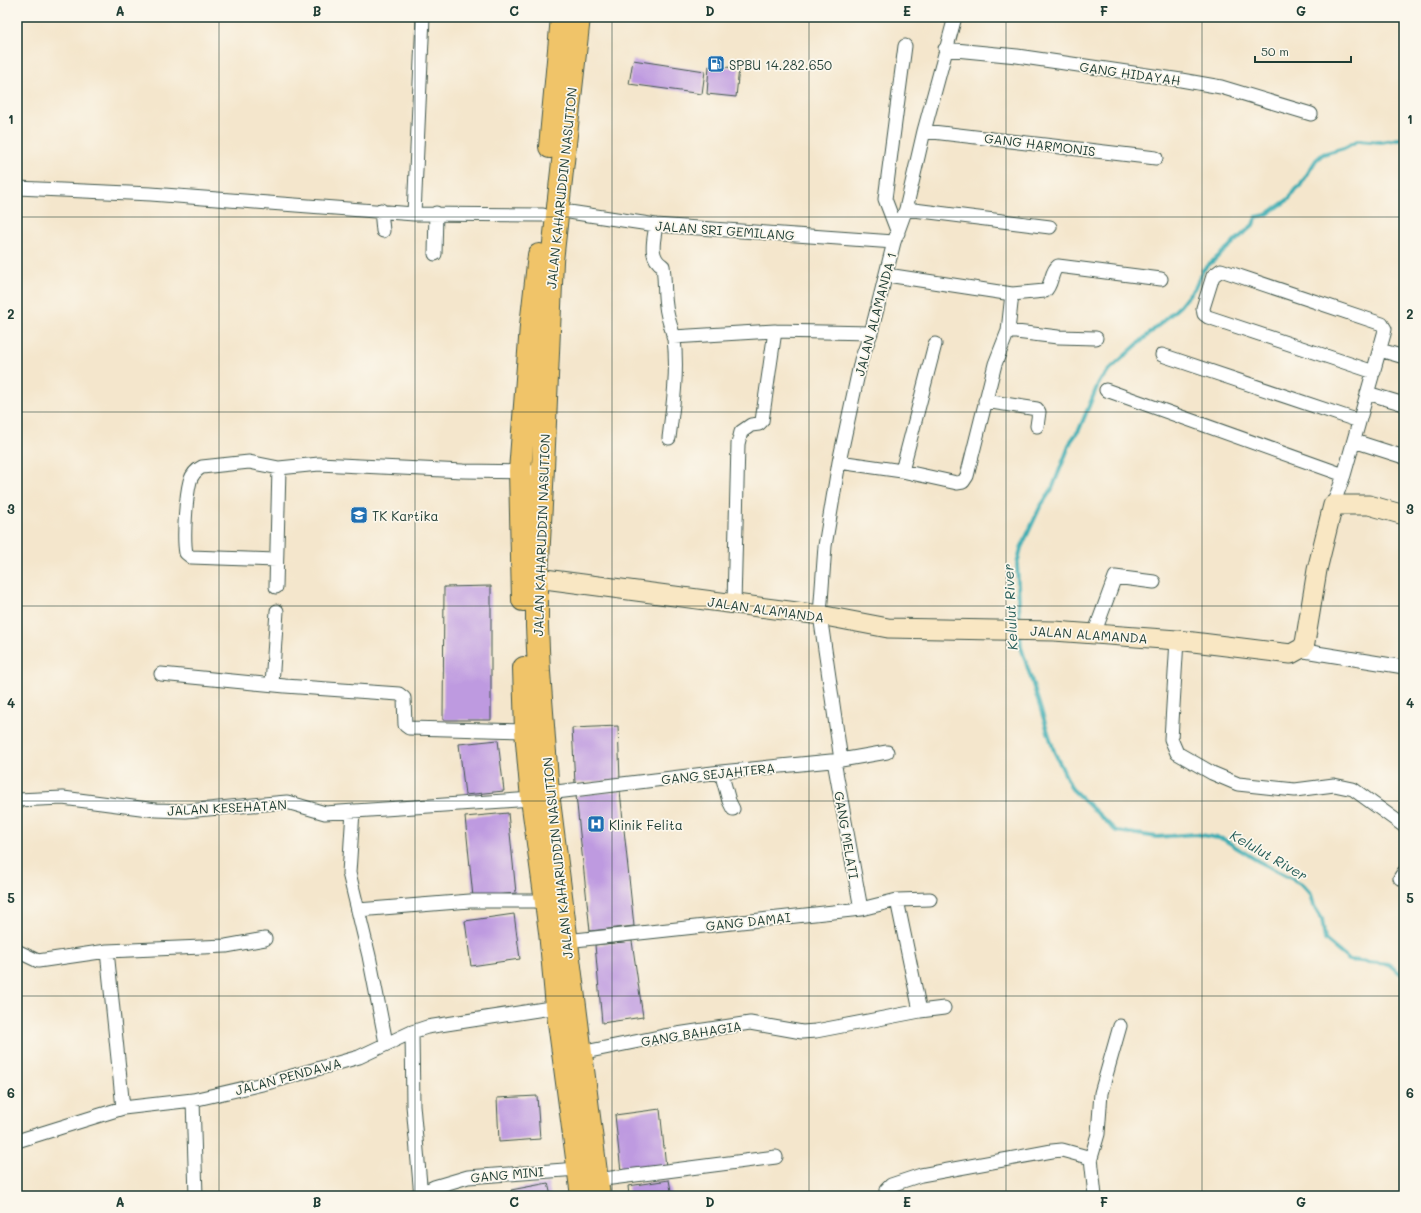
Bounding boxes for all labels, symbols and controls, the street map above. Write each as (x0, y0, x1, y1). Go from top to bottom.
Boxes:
text: A (115, 2, 125, 19)
text: B (313, 2, 322, 19)
text: C (509, 2, 519, 19)
text: D (705, 2, 715, 19)
text: E (903, 2, 911, 19)
text: F (1100, 2, 1108, 19)
text: G (1296, 2, 1306, 19)
scale bar (1255, 38, 1351, 64)
text: 50 m (1261, 43, 1289, 59)
fuel station icon: SPBU 14.282.650 (706, 54, 726, 74)
place label: SPBU 14.282.650 (729, 56, 832, 73)
street label: GANG HIDAYAH (1078, 58, 1182, 88)
street label: JALAN KAHARUDDIN NASUTION (542, 86, 580, 290)
text: 1 (8, 110, 14, 127)
text: 1 (1407, 110, 1413, 127)
street label: GANG HARMONIS (983, 129, 1097, 159)
street label: JALAN SRI GEMILANG (655, 217, 795, 243)
street label: JALAN ALAMANDA 1 (850, 250, 900, 378)
text: 2 (7, 305, 15, 322)
text: 2 (1406, 305, 1414, 322)
street label: JALAN KAHARUDDIN NASUTION (529, 433, 553, 637)
text: 3 (7, 500, 15, 517)
text: 3 (1406, 500, 1414, 517)
school or university icon: TK Kartika (349, 505, 369, 525)
place label: TK Kartika (372, 507, 439, 524)
water label: Kelulut River (998, 563, 1022, 651)
street label: JALAN ALAMANDA (707, 592, 825, 626)
street label: JALAN ALAMANDA (1030, 621, 1148, 647)
text: 4 (7, 694, 15, 711)
text: 4 (1406, 694, 1414, 711)
street label: JALAN KAHARUDDIN NASUTION (538, 756, 576, 960)
street label: GANG SEJAHTERA (660, 759, 776, 787)
street label: GANG MELATI (831, 790, 863, 880)
street label: JALAN KESEHATAN (167, 795, 287, 819)
hospital icon: Klinik Felita (586, 814, 606, 834)
place label: Klinik Felita (609, 816, 683, 833)
water label: Kelulut River (1227, 825, 1311, 885)
text: 5 (7, 889, 15, 906)
text: 5 (1406, 889, 1414, 906)
street label: GANG DAMAI (705, 908, 791, 934)
street label: GANG BAHAGIA (639, 1017, 743, 1049)
street label: JALAN PENDAWA (233, 1054, 343, 1098)
text: 6 (7, 1084, 15, 1101)
text: 6 (1406, 1084, 1414, 1101)
street label: GANG MINI (470, 1162, 545, 1186)
text: A (115, 1193, 125, 1210)
text: B (313, 1193, 322, 1210)
text: C (509, 1193, 519, 1210)
text: D (705, 1193, 715, 1210)
text: E (903, 1193, 911, 1210)
text: F (1100, 1193, 1108, 1210)
text: G (1296, 1193, 1306, 1210)

